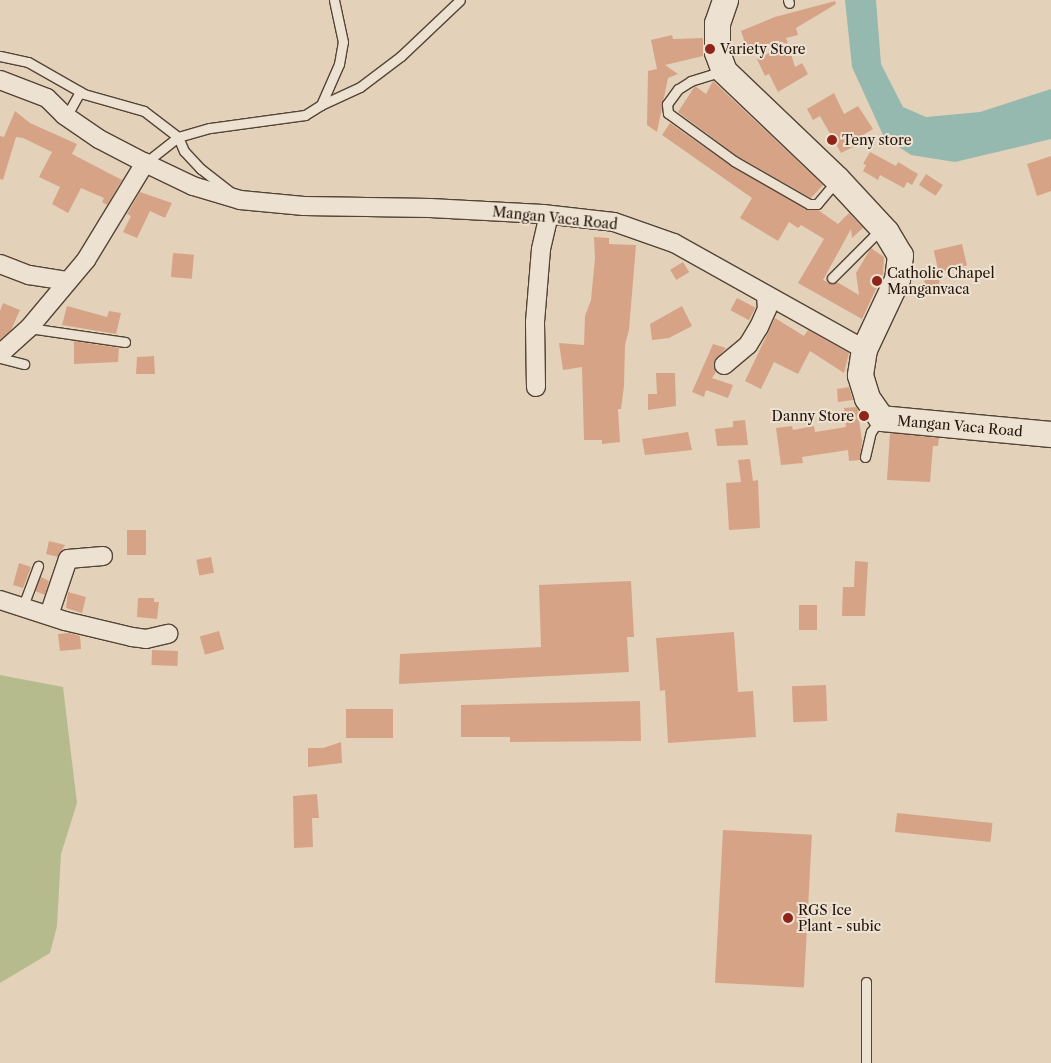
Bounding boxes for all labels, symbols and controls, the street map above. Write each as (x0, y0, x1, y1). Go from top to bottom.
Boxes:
place label: Variety Store (720, 41, 806, 57)
marker: Variety Store (704, 43, 716, 55)
place label: Teny store (842, 132, 912, 148)
marker: Teny store (826, 134, 838, 146)
street label: Mangan Vaca Road (491, 203, 619, 233)
place label: Catholic Chapel Manganvaca (887, 265, 995, 298)
marker: Catholic Chapel Manganvaca (871, 275, 883, 287)
place label: Danny Store (771, 408, 854, 424)
marker: Danny Store (858, 410, 870, 422)
street label: Mangan Vaca Road (896, 412, 1024, 440)
place label: RGS Ice Plant - subic (798, 902, 881, 934)
marker: RGS Ice Plant - subic (782, 912, 794, 924)

